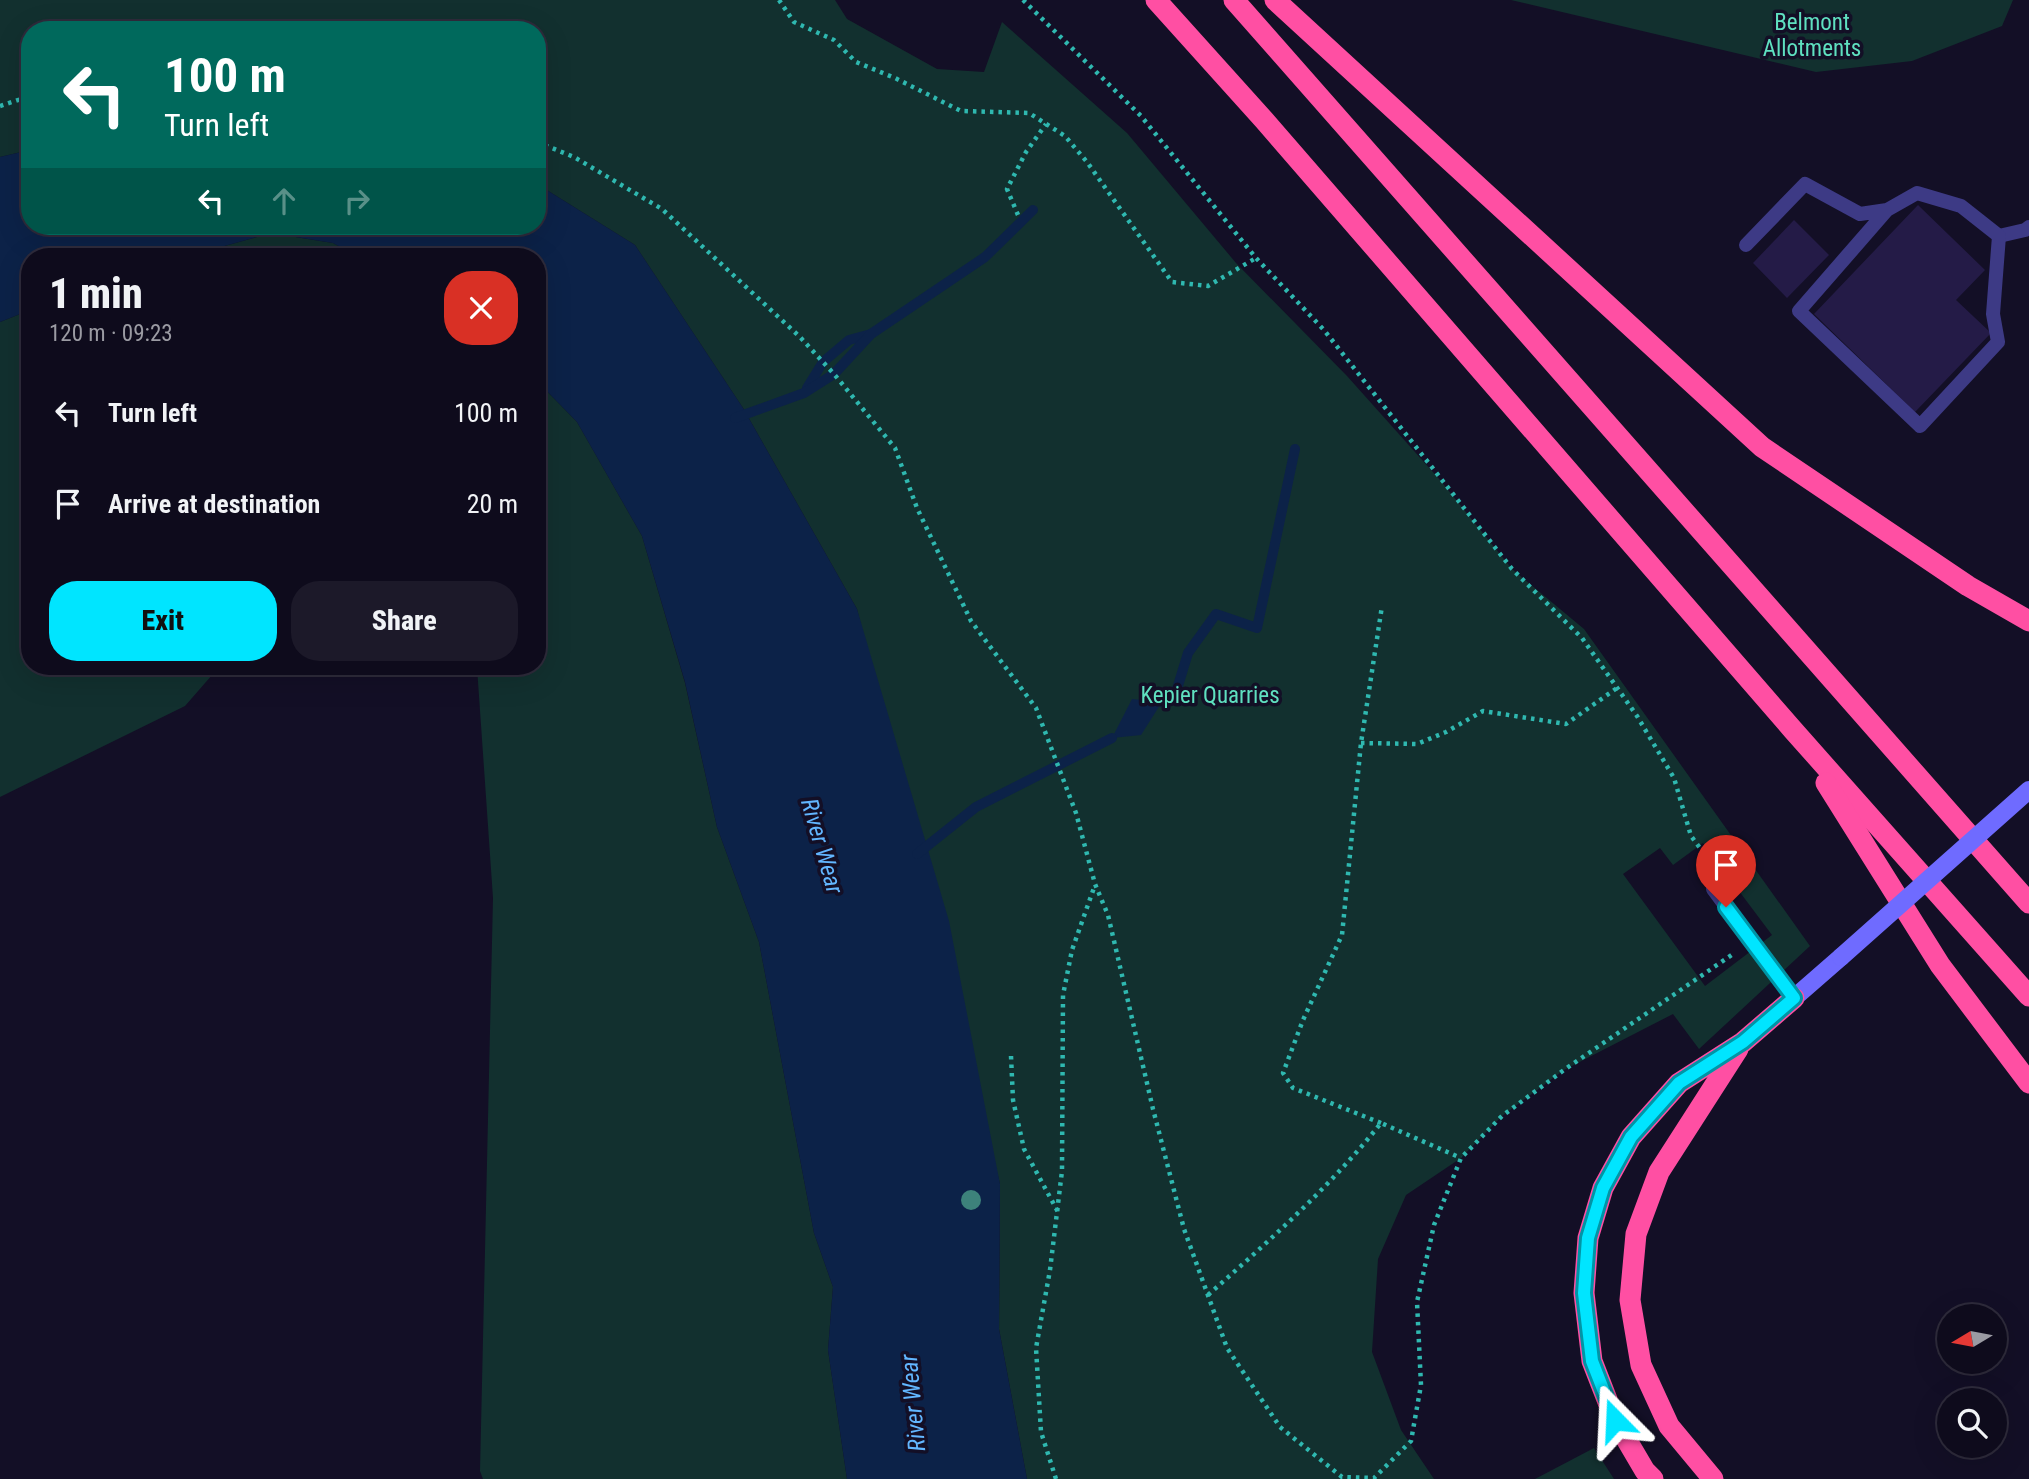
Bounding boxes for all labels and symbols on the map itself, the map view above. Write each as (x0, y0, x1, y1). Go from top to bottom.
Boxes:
park label: Belmont Allotments (1763, 9, 1861, 62)
park label: Kepier Quarries (1140, 682, 1280, 709)
water label: River Wear (795, 795, 849, 898)
pin (1696, 835, 1756, 907)
north arrow (1937, 1304, 2007, 1374)
water label: River Wear (895, 1352, 931, 1453)
position arrow (1578, 1383, 1652, 1457)

